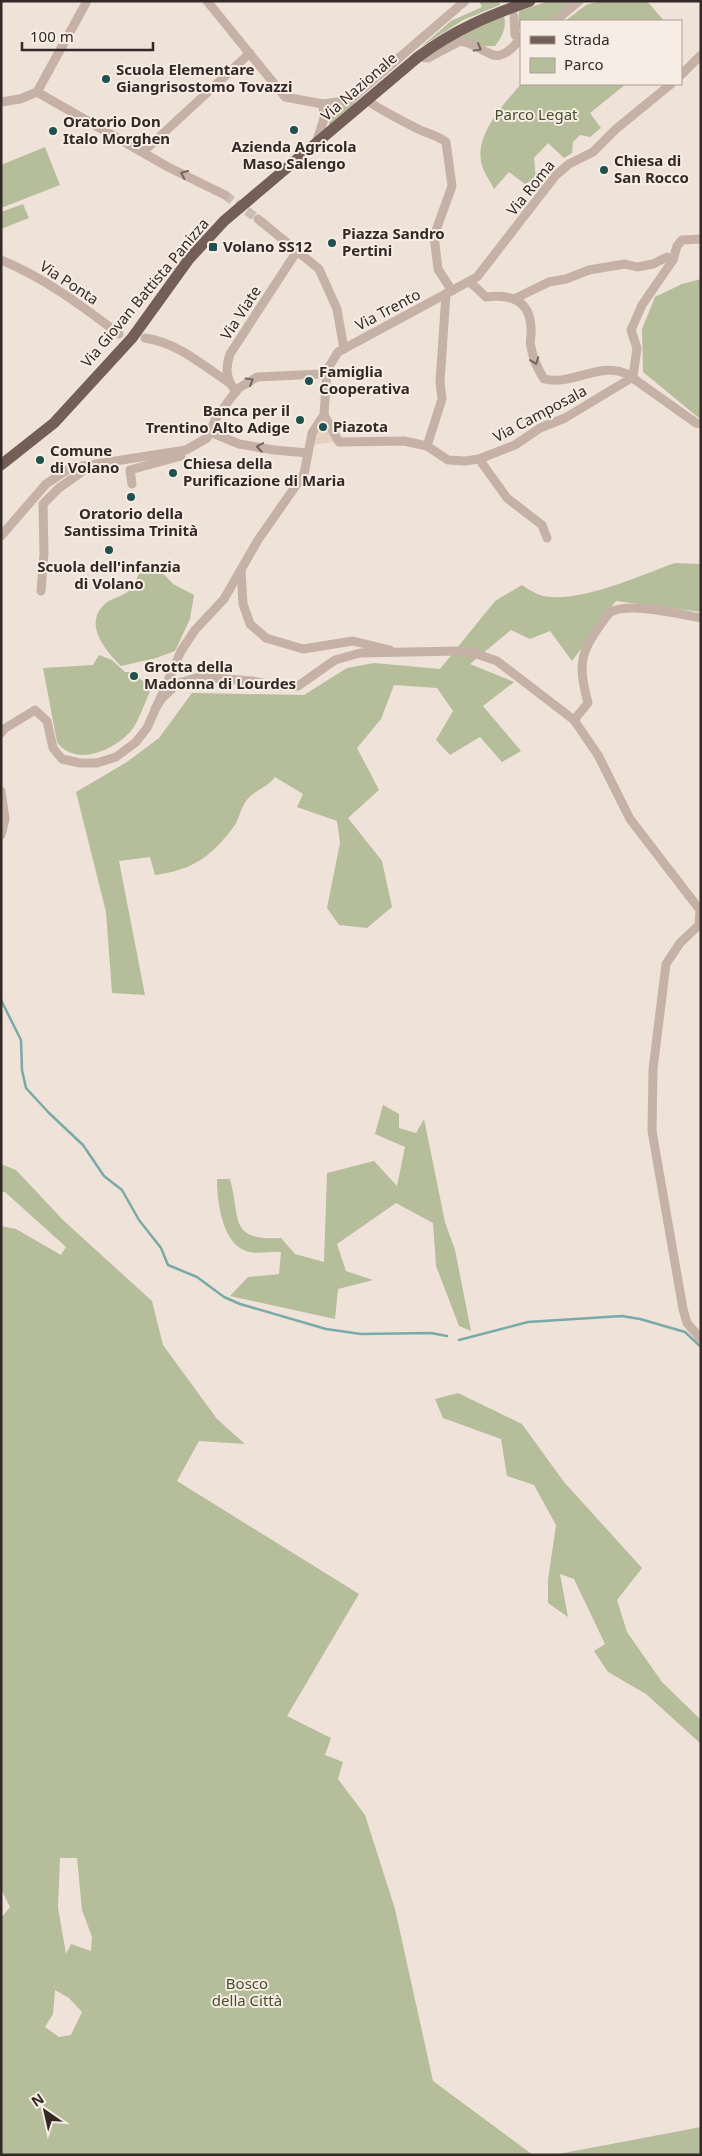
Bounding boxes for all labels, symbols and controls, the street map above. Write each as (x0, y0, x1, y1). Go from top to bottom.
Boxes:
scale bar (22, 20, 154, 52)
legend (520, 20, 682, 85)
text: 100 m (30, 26, 74, 46)
text: Strada (564, 29, 610, 49)
one-way arrow (472, 42, 481, 52)
street label: Via Nazionale (316, 48, 401, 125)
text: Parco (564, 54, 604, 74)
place label: Scuola Elementare Giangrisostomo Tovazzi (116, 59, 292, 96)
marker: Scuola Elementare Giangrisostomo Tovazzi (100, 73, 112, 85)
park label: Parco Legat (495, 104, 578, 124)
place label: Oratorio Don Italo Morghen (63, 111, 170, 148)
marker: Azienda Agricola Maso Salengo (288, 124, 300, 136)
marker: Oratorio Don Italo Morghen (47, 125, 59, 137)
place label: Azienda Agricola Maso Salengo (232, 136, 356, 173)
place label: Chiesa di San Rocco (614, 150, 689, 187)
street label: Via Roma (502, 155, 559, 219)
marker: Chiesa di San Rocco (598, 164, 610, 176)
one-way arrow (180, 170, 189, 181)
street label: Via Giovan Battista Panizza (76, 214, 213, 371)
place label: Piazza Sandro Pertini (342, 223, 445, 260)
place label: Volano SS12 (223, 236, 312, 256)
marker: Piazza Sandro Pertini (326, 237, 338, 249)
marker: Volano SS12 (207, 241, 219, 253)
street label: Via Ponta (36, 256, 103, 309)
street label: Via Viate (215, 282, 265, 343)
street label: Via Trento (352, 284, 424, 335)
one-way arrow (529, 356, 539, 365)
place label: Famiglia Cooperativa (319, 361, 410, 398)
marker: Famiglia Cooperativa (303, 375, 315, 387)
one-way arrow (245, 378, 254, 388)
street label: Via Camposala (489, 380, 590, 446)
place label: Banca per il Trentino Alto Adige (146, 400, 290, 437)
marker: Banca per il Trentino Alto Adige (294, 414, 306, 426)
place label: Piazota (333, 416, 388, 436)
marker: Piazota (317, 421, 329, 433)
place label: Comune di Volano (50, 440, 119, 477)
one-way arrow (255, 442, 264, 453)
place label: Chiesa della Purificazione di Maria (183, 453, 345, 490)
marker: Comune di Volano (34, 454, 46, 466)
marker: Chiesa della Purificazione di Maria (167, 467, 179, 479)
marker: Oratorio della Santissima Trinità (125, 491, 137, 503)
place label: Oratorio della Santissima Trinità (64, 503, 198, 540)
marker: Scuola dell'infanzia di Volano (103, 544, 115, 556)
place label: Scuola dell'infanzia di Volano (37, 556, 181, 593)
place label: Grotta della Madonna di Lourdes (144, 656, 296, 693)
marker: Grotta della Madonna di Lourdes (128, 670, 140, 682)
park label: Bosco della Città (212, 1973, 282, 2010)
north arrow (20, 2086, 70, 2136)
text: N (27, 2089, 47, 2111)

